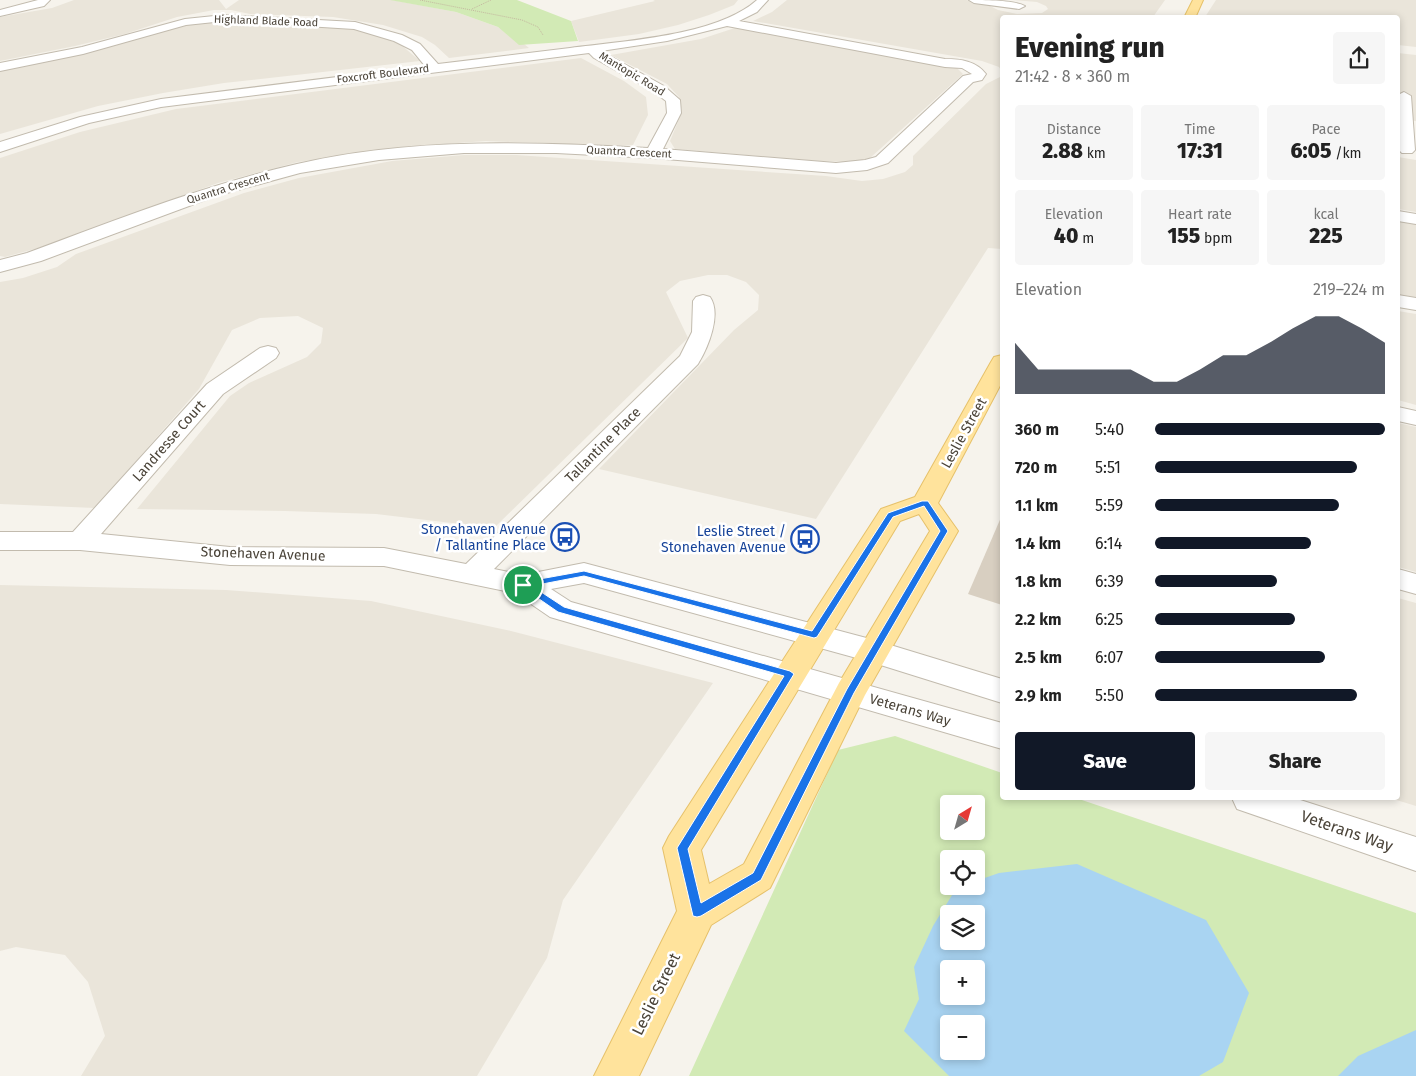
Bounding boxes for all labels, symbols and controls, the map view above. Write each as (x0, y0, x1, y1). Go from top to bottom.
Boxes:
street label: Highland Blade Road (214, 13, 318, 29)
text: Evening run (1015, 31, 1165, 64)
button: share (1333, 32, 1385, 84)
street label: Mantopic Road (597, 49, 667, 99)
street label: Foxcroft Boulevard (336, 62, 430, 86)
text: 21:42 · 8 × 360 m (1015, 67, 1130, 86)
text: Distance (1047, 121, 1101, 138)
text: Time (1185, 121, 1215, 138)
text: Pace (1311, 121, 1341, 138)
text: 2.88 (1042, 138, 1083, 164)
text: 17:31 (1177, 138, 1223, 164)
text: 6:05 (1290, 138, 1331, 164)
street label: Quantra Crescent (586, 143, 672, 161)
text: km (1083, 145, 1106, 162)
text: /km (1331, 145, 1362, 162)
street label: Quantra Crescent (185, 169, 271, 207)
text: Elevation (1045, 206, 1103, 223)
text: Heart rate (1168, 206, 1232, 223)
text: kcal (1313, 206, 1339, 223)
text: 40 (1054, 223, 1078, 249)
text: 155 (1167, 223, 1200, 249)
text: 225 (1309, 223, 1343, 249)
text: m (1078, 230, 1094, 247)
text: bpm (1200, 230, 1233, 247)
text: Elevation (1015, 280, 1082, 299)
text: 219–224 m (1313, 280, 1385, 299)
street label: Leslie Street (938, 394, 991, 471)
street label: Landresse Court (129, 396, 210, 485)
street label: Tallantine Place (562, 404, 644, 486)
text: 360 m (1015, 420, 1059, 439)
text: 5:40 (1095, 420, 1124, 439)
text: 720 m (1015, 458, 1057, 477)
text: 5:51 (1095, 458, 1121, 477)
text: 1.1 km (1015, 496, 1058, 515)
text: 5:59 (1095, 496, 1123, 515)
place label: Stonehaven Avenue / Tallantine Place (421, 521, 546, 554)
bus stop icon: Stonehaven Avenue / Tallantine Place (550, 522, 580, 552)
place label: Leslie Street / Stonehaven Avenue (661, 523, 786, 556)
bus stop icon: Leslie Street / Stonehaven Avenue (790, 524, 820, 554)
text: 1.4 km (1015, 534, 1061, 553)
text: 6:14 (1095, 534, 1122, 553)
street label: Stonehaven Avenue (200, 543, 326, 565)
pin (502, 564, 544, 606)
icon: arrive (509, 571, 537, 599)
text: 1.8 km (1015, 572, 1062, 591)
text: 6:39 (1095, 572, 1124, 591)
text: 2.2 km (1015, 610, 1062, 629)
text: 6:25 (1095, 610, 1123, 629)
text: 2.5 km (1015, 648, 1062, 667)
text: 6:07 (1095, 648, 1123, 667)
text: 2.9 km (1015, 686, 1062, 705)
text: 5:50 (1095, 686, 1124, 705)
street label: Veterans Way (867, 690, 953, 730)
button: Save (1015, 732, 1195, 790)
button: Share (1205, 732, 1385, 790)
north arrow (940, 795, 985, 840)
map controls (940, 795, 985, 1060)
street label: Veterans Way (1299, 806, 1396, 856)
button: locate (940, 850, 985, 895)
button: layers (940, 905, 985, 950)
street label: Leslie Street (628, 949, 684, 1038)
button: + (940, 960, 985, 1005)
button: − (940, 1015, 985, 1060)

